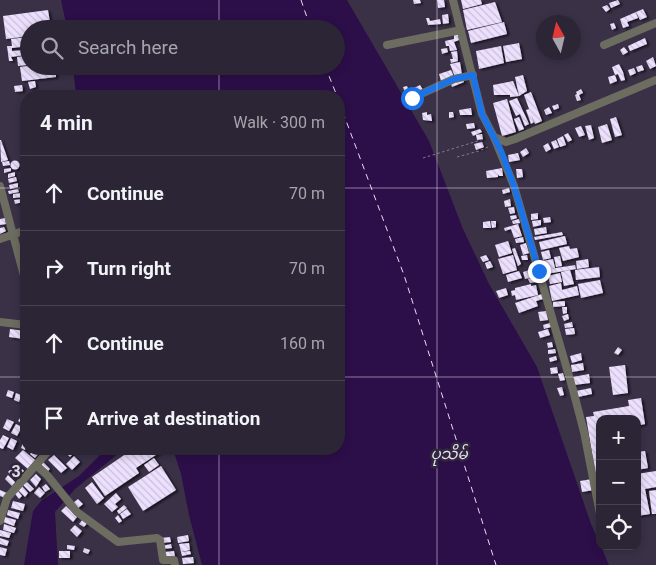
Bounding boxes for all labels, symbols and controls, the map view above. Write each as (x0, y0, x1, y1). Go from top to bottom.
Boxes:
north arrow (536, 15, 581, 60)
search box (20, 20, 345, 75)
icon: search (38, 34, 66, 62)
text: Search here (78, 36, 178, 59)
route start (401, 87, 424, 110)
text: 4 min (40, 111, 93, 135)
text: Walk · 300 m (233, 113, 325, 132)
icon: ahead (40, 179, 68, 207)
text: Continue (87, 182, 164, 205)
text: 70 m (289, 184, 325, 203)
icon: right (40, 254, 68, 282)
text: Turn right (87, 257, 171, 280)
text: 70 m (289, 259, 325, 278)
route end (528, 260, 551, 283)
icon: ahead (40, 329, 68, 357)
text: Continue (87, 332, 164, 355)
text: 160 m (280, 334, 325, 353)
icon: arrive (40, 404, 68, 432)
text: Arrive at destination (87, 407, 260, 430)
map controls (596, 415, 641, 550)
button: + (596, 415, 641, 460)
water label: ပုသိမ် (430, 443, 469, 466)
button: − (596, 460, 641, 505)
text: 3 (11, 462, 21, 481)
button: locate (596, 505, 641, 550)

